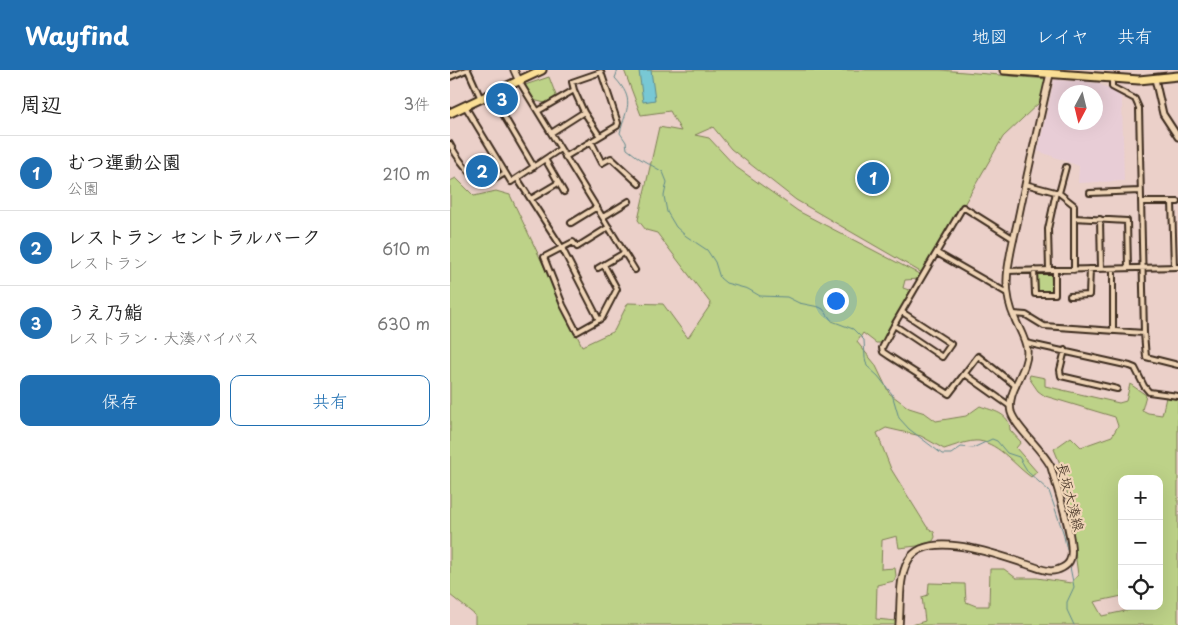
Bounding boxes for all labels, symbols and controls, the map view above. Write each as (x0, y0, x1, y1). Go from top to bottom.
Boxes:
text: Wayfind (25, 17, 129, 53)
text: 地図 (972, 22, 1008, 49)
text: レイヤ (1036, 22, 1089, 49)
text: 共有 (1117, 22, 1153, 49)
pin: 3 (486, 80, 518, 118)
north arrow (1058, 85, 1103, 130)
text: 周辺 (20, 87, 62, 119)
text: 3件 (403, 91, 430, 115)
text: むつ運動公園 (67, 147, 181, 175)
pin: 2 (466, 152, 498, 190)
pin: 1 (857, 159, 889, 197)
text: 1 (32, 161, 40, 185)
text: 210 m (382, 161, 430, 185)
text: 公園 (67, 175, 99, 199)
text: レストラン セントラルパーク (67, 222, 321, 250)
text: 2 (30, 236, 42, 260)
text: 610 m (382, 236, 430, 260)
text: レストラン (67, 250, 148, 274)
your location (823, 288, 849, 314)
text: うえ乃鮨 (67, 297, 143, 325)
text: 3 (31, 311, 41, 335)
text: 630 m (377, 311, 430, 335)
text: レストラン · 大湊バイパス (67, 325, 259, 349)
button: 保存 (20, 375, 220, 426)
button: 共有 (230, 375, 430, 426)
street label: 長坂大湊線 (1052, 460, 1090, 534)
map controls (1118, 475, 1163, 610)
button: + (1118, 475, 1163, 520)
button: − (1118, 520, 1163, 565)
button: locate (1118, 565, 1163, 610)

